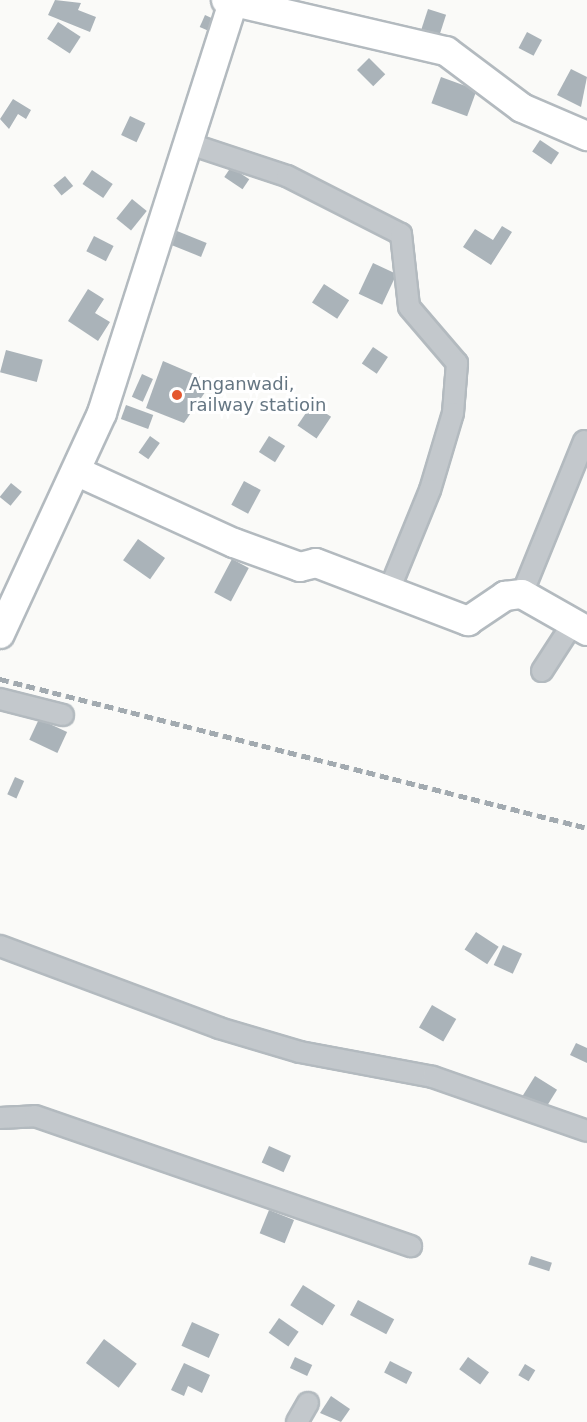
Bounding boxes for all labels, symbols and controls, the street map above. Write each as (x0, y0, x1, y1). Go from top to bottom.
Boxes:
place label: Anganwadi, railway statioin (189, 374, 327, 416)
marker: Anganwadi, railway statioin (170, 388, 184, 402)

